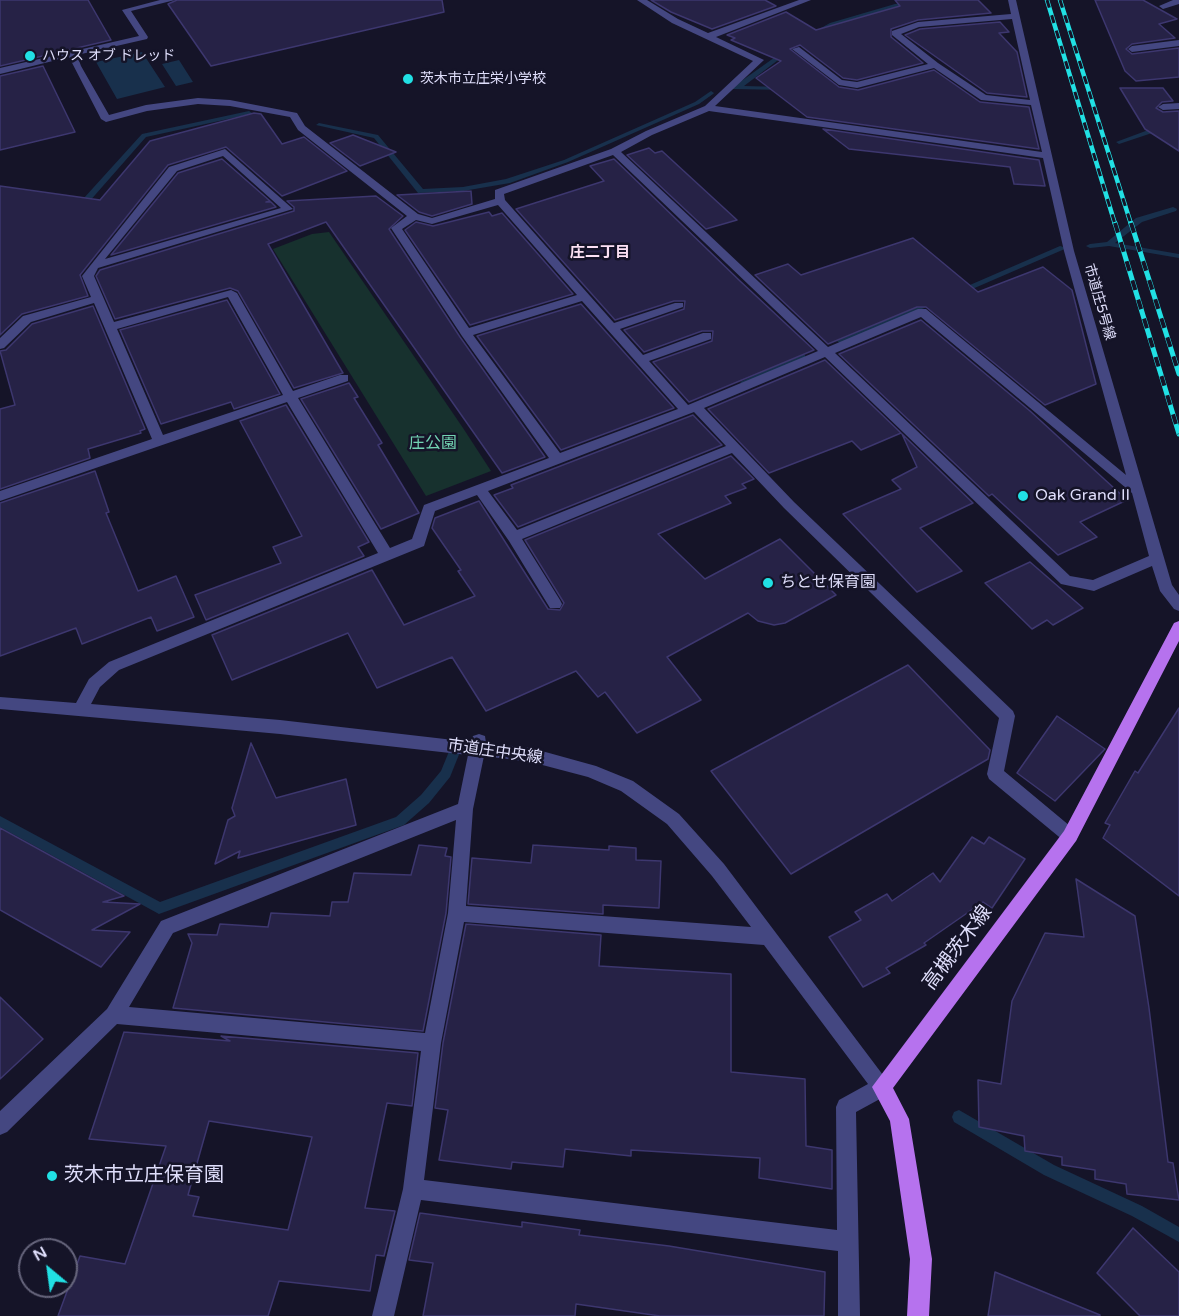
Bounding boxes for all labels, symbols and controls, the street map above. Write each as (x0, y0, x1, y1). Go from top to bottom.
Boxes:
place label: ハウス オブ ドレッド (42, 48, 175, 64)
marker: ハウス オブ ドレッド (23, 49, 37, 63)
place label: 茨木市立庄栄小学校 (420, 71, 546, 87)
marker: 茨木市立庄栄小学校 (401, 72, 415, 86)
district label: 庄二丁目 (570, 244, 630, 262)
street label: 市道庄5号線 (1080, 262, 1118, 342)
park label: 庄公園 (409, 434, 457, 454)
place label: Oak Grand II (1035, 486, 1130, 506)
marker: Oak Grand II (1016, 489, 1030, 503)
place label: ちとせ保育園 (780, 573, 876, 593)
marker: ちとせ保育園 (761, 576, 775, 590)
street label: 市道庄中央線 (446, 736, 544, 768)
street label: 高槻茨木線 (918, 901, 998, 995)
place label: 茨木市立庄保育園 (64, 1164, 224, 1188)
marker: 茨木市立庄保育園 (45, 1169, 59, 1183)
north arrow (18, 1238, 78, 1298)
text: N (30, 1242, 51, 1266)

